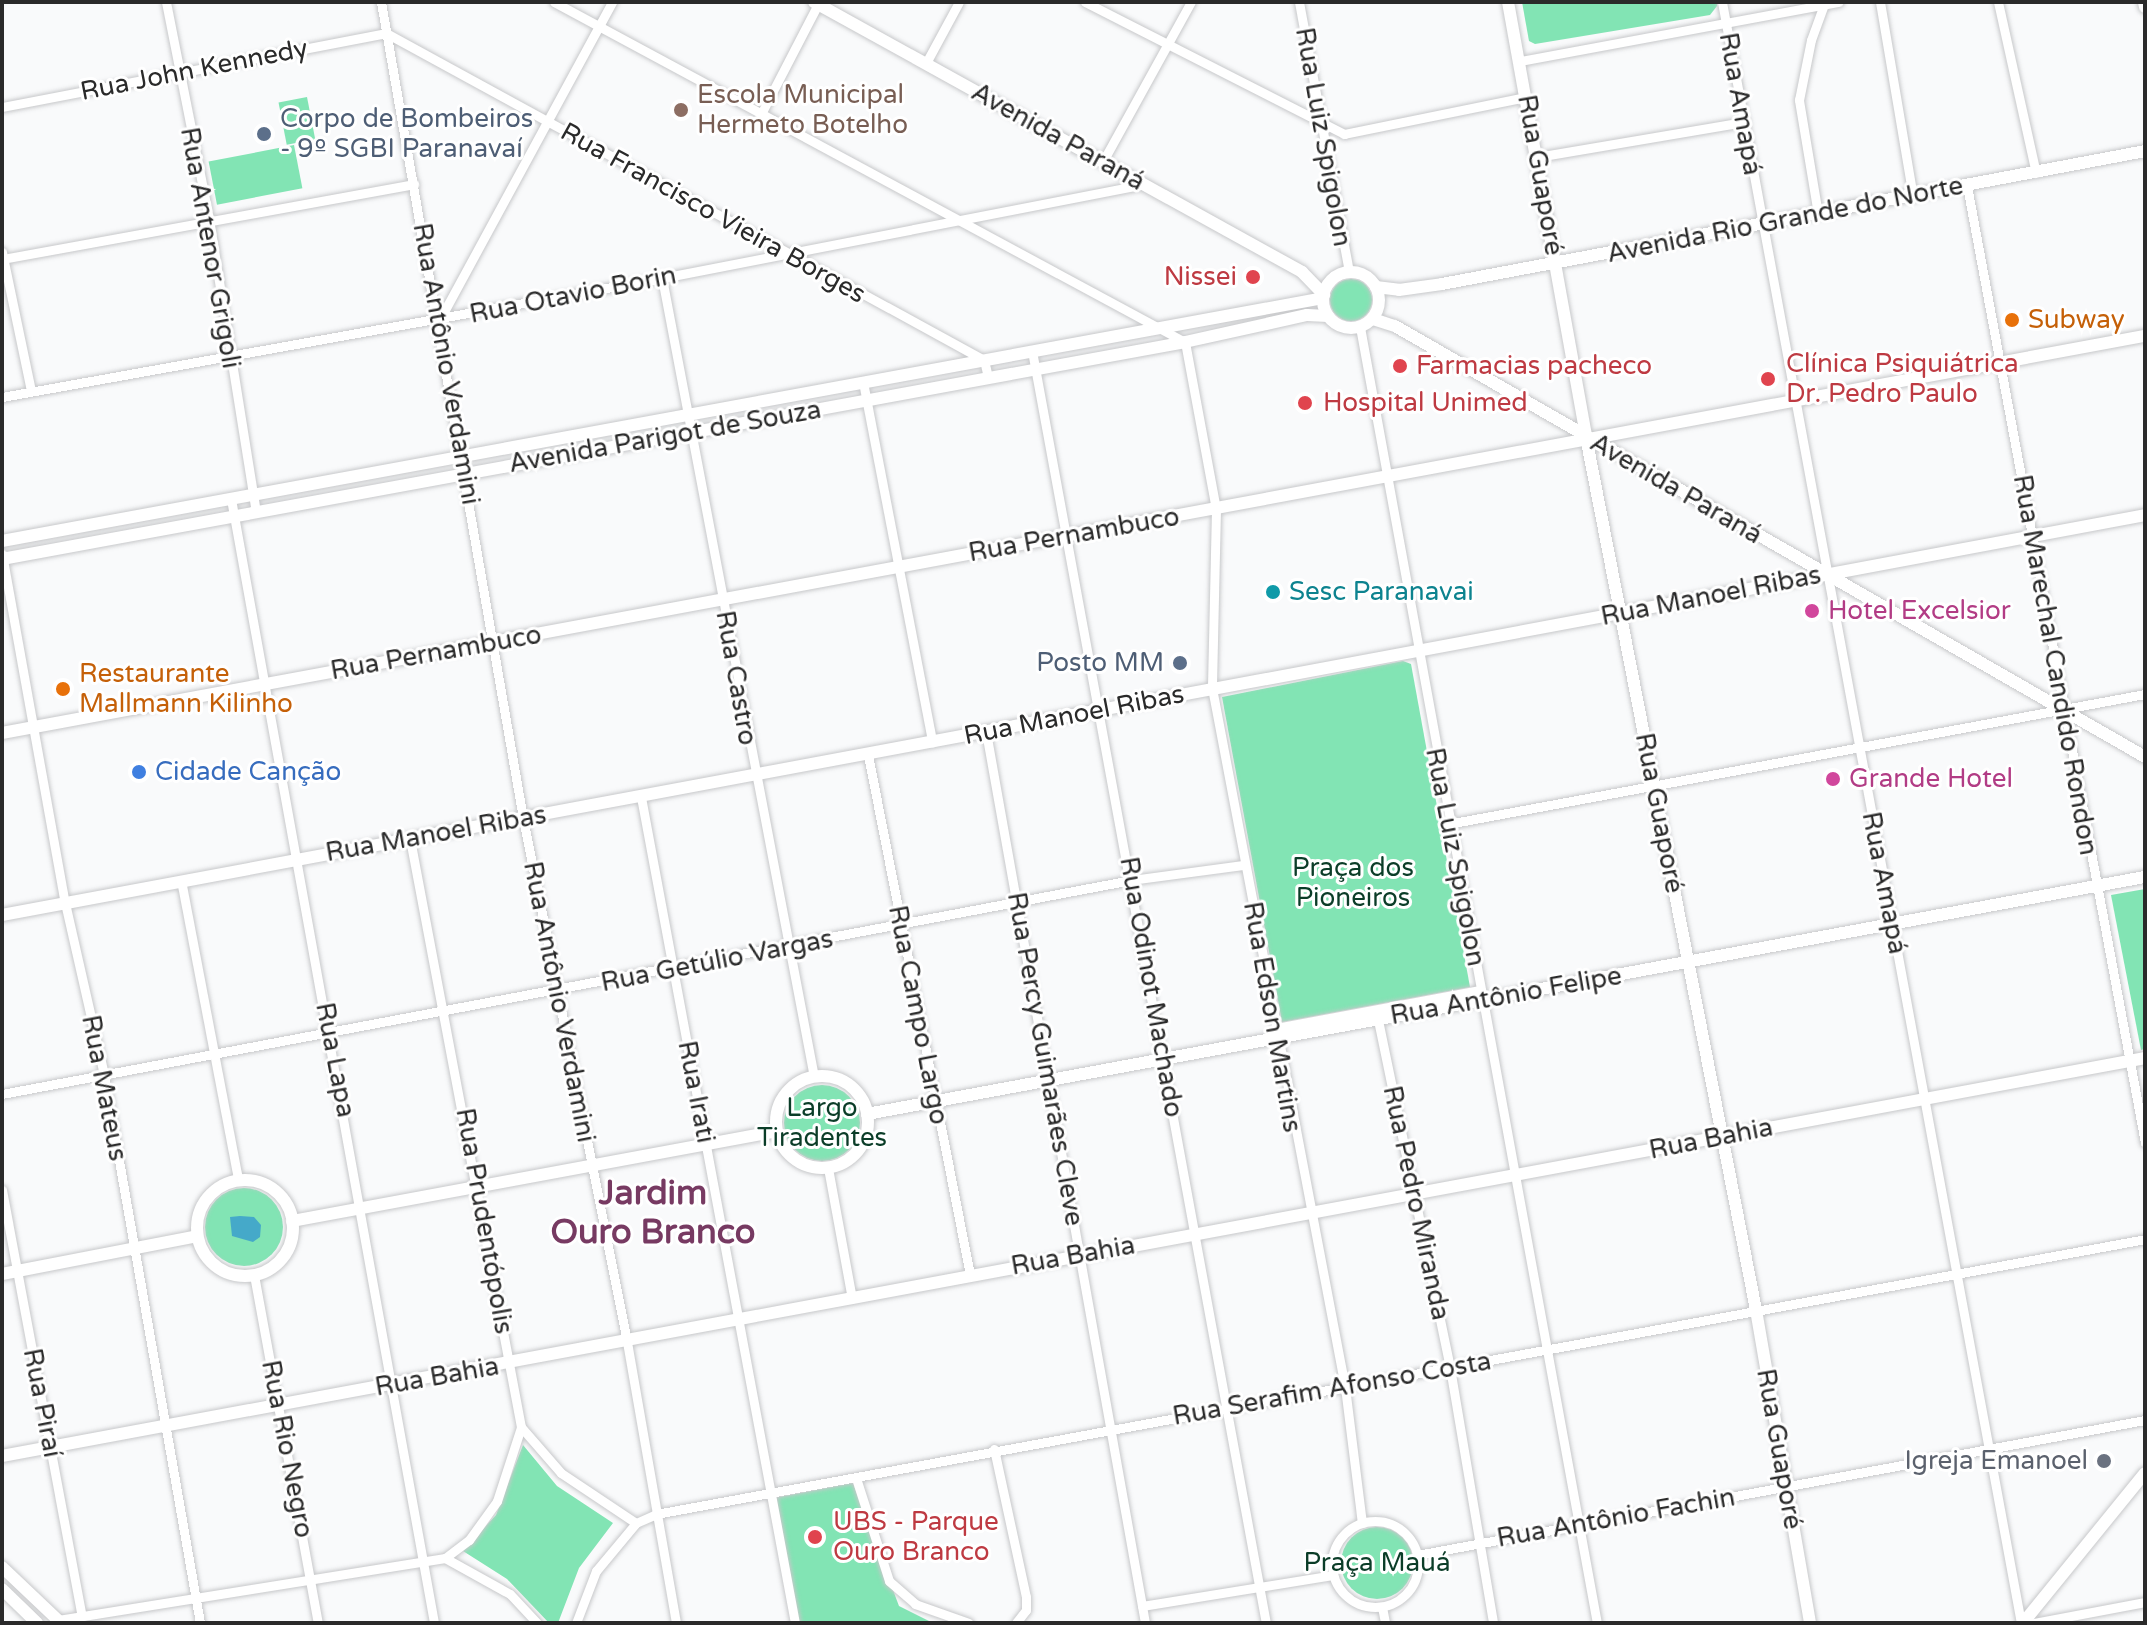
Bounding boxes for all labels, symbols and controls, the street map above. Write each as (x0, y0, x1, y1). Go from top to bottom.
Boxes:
street label: Rua Luiz Spigolon (1288, 25, 1358, 249)
street label: Rua Amapá (1712, 30, 1768, 178)
street label: Rua John Kennedy (78, 33, 310, 107)
street label: Avenida Paraná (966, 77, 1150, 197)
place label: Escola Municipal Hermeto Botelho (697, 79, 908, 140)
street label: Rua Guaporé (1511, 92, 1569, 258)
marker: Escola Municipal Hermeto Botelho (672, 101, 690, 119)
place label: Corpo de Bombeiros - 9º SGBI Paranavaí (280, 103, 533, 164)
street label: Rua Francisco Vieira Borges (555, 116, 871, 310)
street label: Rua Antenor Grigoli (173, 125, 247, 371)
marker: Corpo de Bombeiros - 9º SGBI Paranavaí (255, 125, 273, 143)
street label: Avenida Rio Grande do Norte (1604, 170, 1966, 270)
street label: Rua Antônio Verdamini (406, 221, 486, 507)
street label: Rua Otavio Borin (467, 260, 679, 330)
place label: Nissei (1164, 261, 1237, 293)
marker: Nissei (1244, 268, 1262, 286)
place label: Subway (2028, 304, 2125, 336)
marker: Subway (2003, 311, 2021, 329)
place label: Clínica Psiquiátrica Dr. Pedro Paulo (1786, 348, 2019, 410)
place label: Farmacias pacheco (1416, 350, 1652, 382)
marker: Farmacias pacheco (1391, 357, 1409, 375)
marker: Clínica Psiquiátrica Dr. Pedro Paulo (1757, 368, 1779, 390)
place label: Hospital Unimed (1323, 387, 1528, 419)
marker: Hospital Unimed (1294, 392, 1316, 414)
street label: Avenida Parigot de Souza (506, 394, 824, 480)
street label: Avenida Paraná (1585, 427, 1767, 551)
street label: Rua Marechal Candido Rondon (2006, 472, 2104, 858)
street label: Rua Pernambuco (966, 501, 1182, 569)
street label: Rua Manoel Ribas (1598, 559, 1824, 633)
place label: Sesc Paranavai (1289, 576, 1474, 608)
marker: Sesc Paranavai (1264, 583, 1282, 601)
place label: Hotel Excelsior (1828, 595, 2011, 627)
marker: Hotel Excelsior (1803, 602, 1821, 620)
street label: Rua Castro (709, 608, 763, 748)
street label: Rua Pernambuco (328, 619, 544, 687)
place label: Posto MM (1036, 647, 1164, 679)
marker: Posto MM (1171, 654, 1189, 672)
place label: Restaurante Mallmann Kilinho (79, 658, 293, 720)
street label: Rua Manoel Ribas (961, 678, 1187, 752)
marker: Restaurante Mallmann Kilinho (54, 680, 72, 698)
street label: Rua Guaporé (1628, 730, 1690, 896)
street label: Rua Luiz Spigolon (1419, 745, 1491, 969)
place label: Cidade Canção (155, 756, 341, 788)
marker: Cidade Canção (130, 763, 148, 781)
place label: Grande Hotel (1849, 763, 2013, 795)
marker: Grande Hotel (1824, 770, 1842, 788)
street label: Rua Manoel Ribas (323, 799, 549, 869)
street label: Rua Amapá (1855, 809, 1913, 957)
park label: Praça dos Pioneiros (1292, 852, 1414, 914)
street label: Rua Odinot Machado (1113, 854, 1189, 1120)
street label: Rua Antônio Verdamini (516, 859, 602, 1145)
street label: Rua Percy Guimarães Cleve (1000, 890, 1090, 1228)
street label: Rua Edson Martins (1236, 899, 1308, 1135)
street label: Rua Campo Largo (881, 903, 955, 1127)
street label: Rua Getúlio Vargas (598, 923, 836, 999)
street label: Rua Antônio Felipe (1388, 960, 1624, 1032)
street label: Rua Lapa (309, 1000, 361, 1120)
street label: Rua Mateus (75, 1012, 133, 1164)
street label: Rua Irati (671, 1038, 721, 1146)
street label: Rua Pedro Miranda (1376, 1083, 1456, 1323)
park label: Largo Tiradentes (757, 1092, 887, 1154)
street label: Rua Prudentópolis (449, 1106, 519, 1336)
street label: Rua Bahia (1647, 1112, 1775, 1166)
district label: Jardim Ouro Branco (551, 1173, 755, 1252)
street label: Rua Bahia (1009, 1230, 1137, 1282)
street label: Rua Piraí (16, 1346, 68, 1460)
street label: Rua Serafim Afonso Costa (1170, 1346, 1494, 1432)
street label: Rua Bahia (373, 1351, 501, 1403)
street label: Rua Rio Negro (254, 1358, 320, 1540)
street label: Rua Guaporé (1750, 1366, 1808, 1532)
place label: Igreja Emanoel (1905, 1445, 2088, 1477)
marker: Igreja Emanoel (2095, 1452, 2113, 1470)
street label: Rua Antônio Fachin (1494, 1482, 1738, 1554)
place label: UBS - Parque Ouro Branco (833, 1506, 999, 1568)
marker: UBS - Parque Ouro Branco (804, 1526, 826, 1548)
park label: Praça Mauá (1303, 1547, 1451, 1579)

